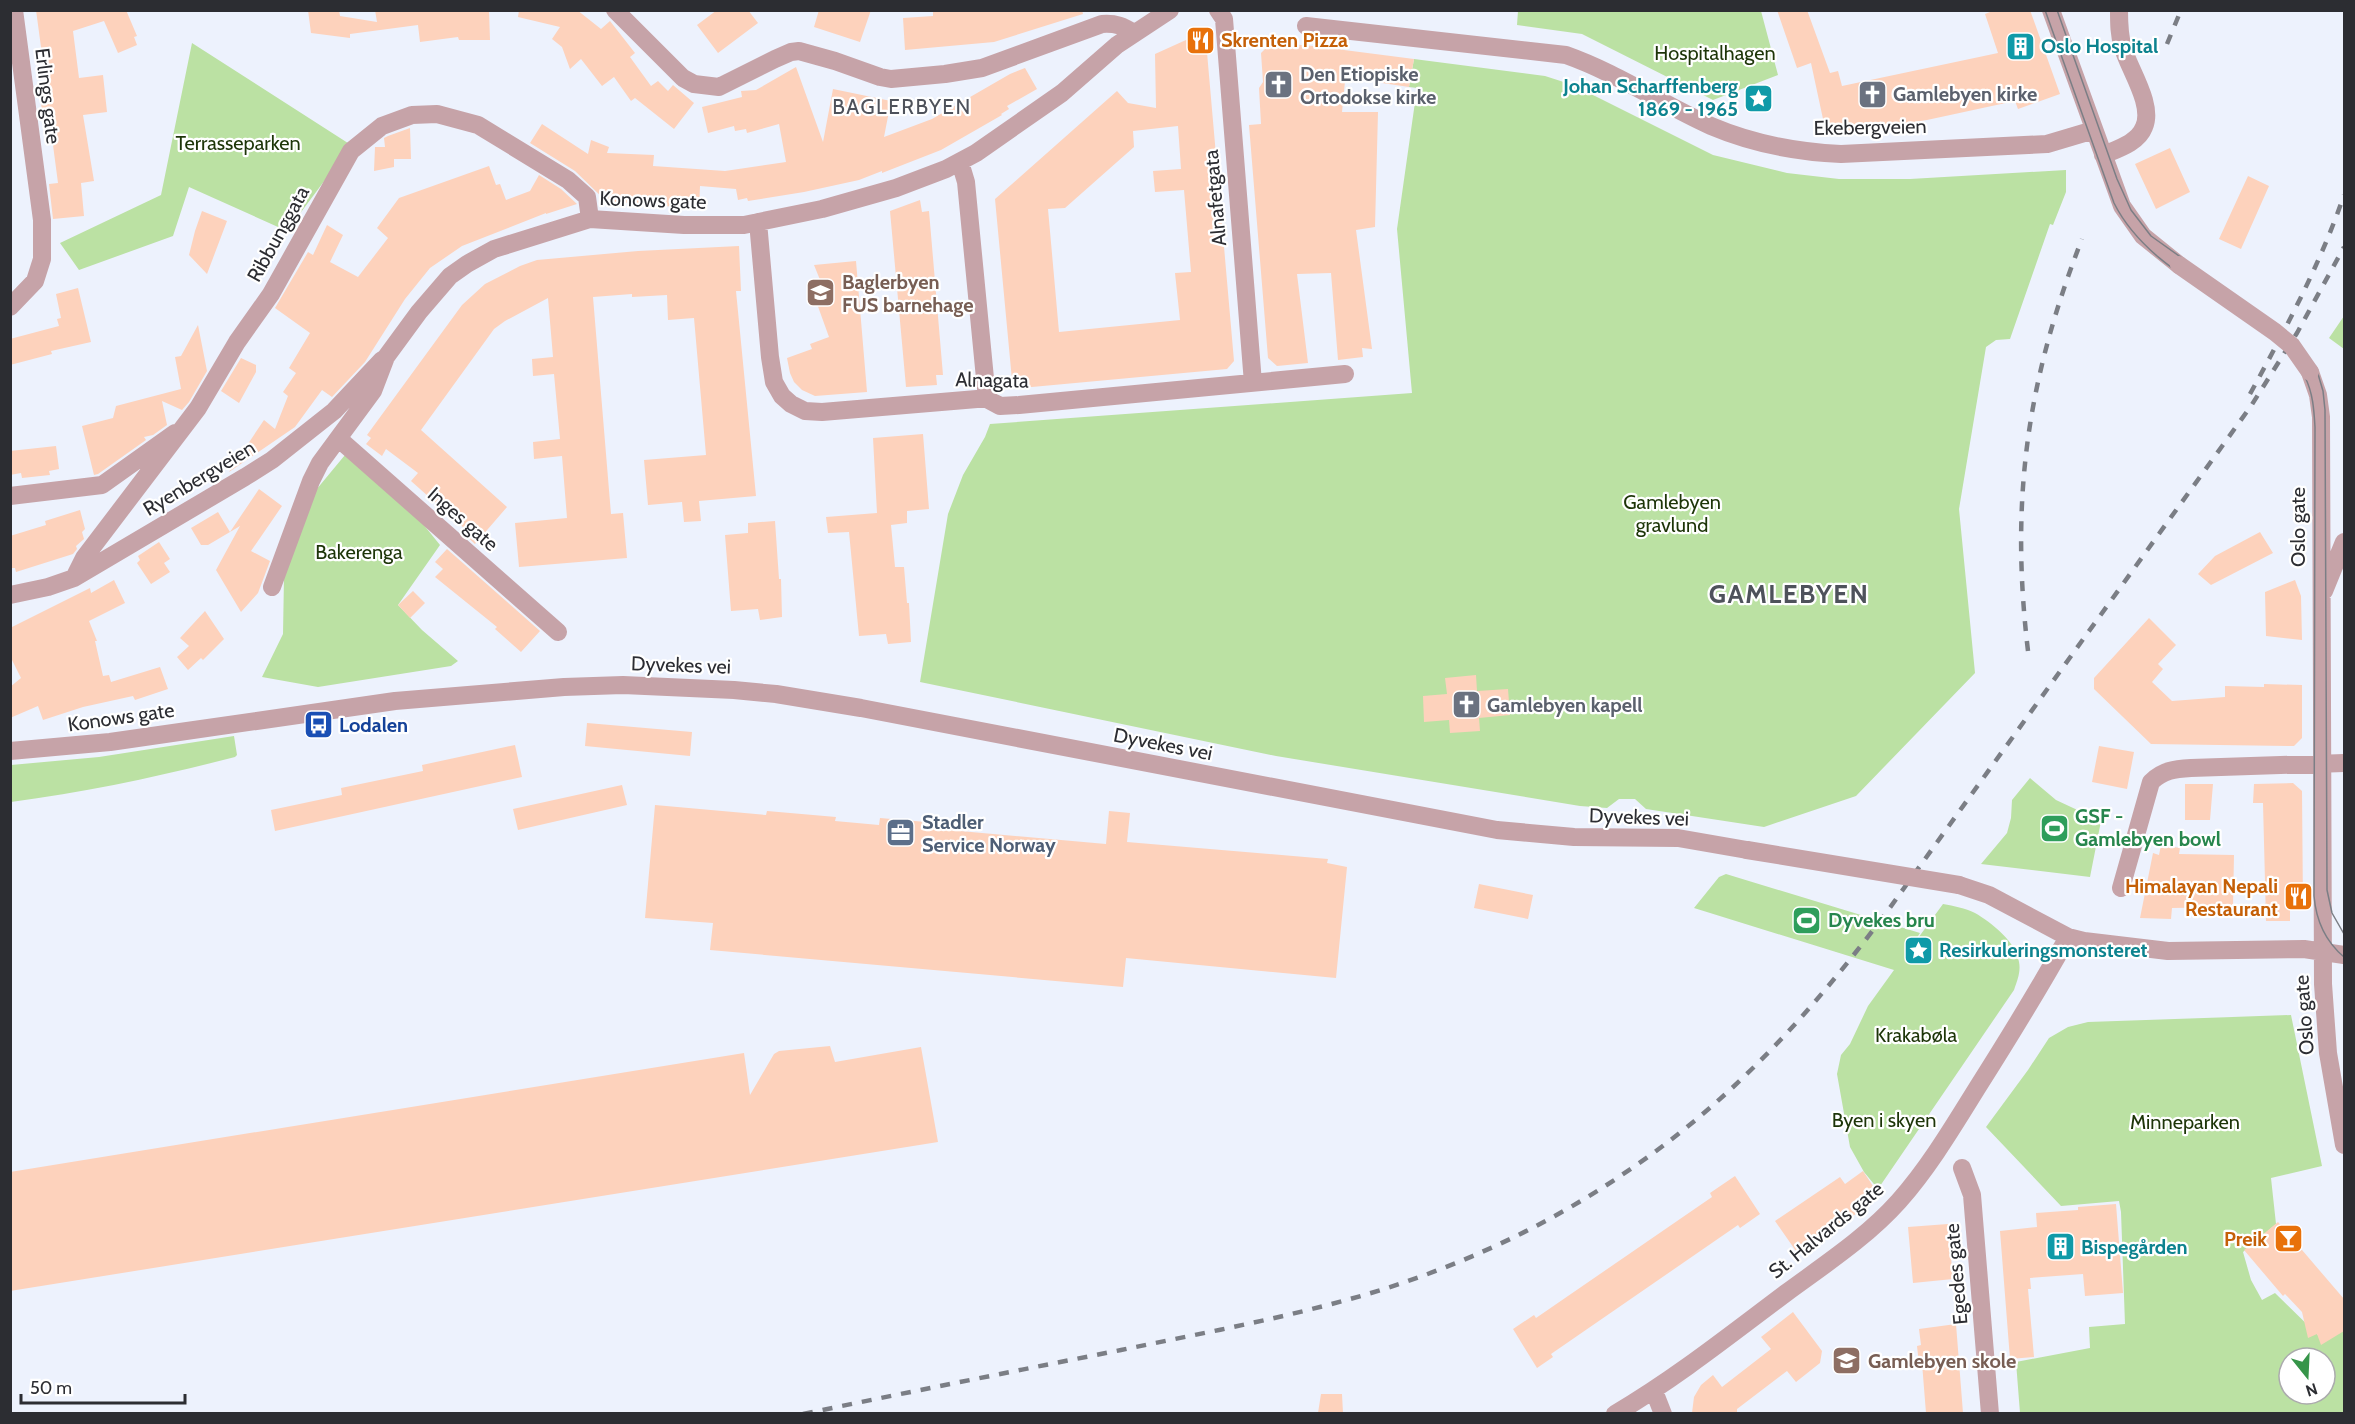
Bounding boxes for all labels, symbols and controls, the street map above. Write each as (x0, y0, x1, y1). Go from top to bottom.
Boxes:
restaurant icon: Skrenten Pizza (1184, 24, 1216, 56)
place label: Skrenten Pizza (1221, 28, 1348, 52)
building icon: Oslo Hospital (2004, 30, 2036, 62)
place label: Oslo Hospital (2041, 34, 2158, 58)
park label: Hospitalhagen (1654, 41, 1776, 65)
street label: Erlings gate (30, 47, 66, 145)
place label: Den Etiopiske Ortodokse kirke (1300, 62, 1436, 109)
church icon: Den Etiopiske Ortodokse kirke (1263, 69, 1295, 101)
place label: Johan Scharffenberg 1869 - 1965 (1562, 74, 1738, 121)
church icon: Gamlebyen kirke (1856, 78, 1888, 110)
place icon: Johan Scharffenberg 1869 - 1965 (1743, 82, 1775, 114)
place label: Gamlebyen kirke (1893, 82, 2037, 106)
district label: BAGLERBYEN (832, 94, 972, 119)
street label: Ekebergveien (1813, 114, 1927, 140)
park label: Terrasseparken (175, 131, 301, 155)
street label: Alnafetgata (1199, 148, 1231, 247)
street label: Ribbunggata (242, 182, 314, 286)
street label: Konows gate (599, 186, 707, 214)
place label: Baglerbyen FUS barnehage (842, 270, 974, 317)
school or university icon: Baglerbyen FUS barnehage (805, 277, 837, 309)
street label: Alnagata (955, 367, 1029, 393)
street label: Ryenbergveien (139, 435, 259, 521)
street label: Inges gate (423, 482, 503, 556)
street label: Oslo gate (2286, 487, 2310, 567)
park label: Gamlebyen gravlund (1623, 490, 1721, 537)
park label: Bakerenga (315, 540, 403, 564)
district label: GAMLEBYEN (1709, 578, 1869, 610)
street label: Dyvekes vei (630, 651, 732, 679)
church icon: Gamlebyen kapell (1450, 689, 1482, 721)
place label: Gamlebyen kapell (1487, 693, 1642, 717)
street label: Konows gate (66, 698, 176, 736)
bus stop icon: Lodalen (302, 709, 334, 741)
place label: Lodalen (339, 713, 408, 737)
street label: Dyvekes vei (1112, 723, 1214, 765)
street label: Dyvekes vei (1588, 803, 1690, 831)
place label: GSF - Gamlebyen bowl (2075, 804, 2221, 851)
place label: Stadler Service Norway (922, 810, 1056, 857)
sports icon: GSF - Gamlebyen bowl (2038, 812, 2070, 844)
office icon: Stadler Service Norway (885, 817, 917, 849)
place label: Himalayan Nepali Restaurant (2125, 874, 2278, 921)
restaurant icon: Himalayan Nepali Restaurant (2283, 881, 2315, 913)
sports icon: Dyvekes bru (1791, 904, 1823, 936)
place label: Dyvekes bru (1828, 908, 1935, 932)
place icon: Resirkuleringsmonsteret (1902, 934, 1934, 966)
place label: Resirkuleringsmonsteret (1939, 938, 2148, 962)
street label: Oslo gate (2289, 974, 2319, 1056)
park label: Krakabøla (1875, 1023, 1957, 1047)
park label: Byen i skyen (1832, 1108, 1936, 1132)
park label: Minneparken (2130, 1110, 2240, 1134)
street label: St. Halvards gate (1764, 1176, 1888, 1284)
street label: Egedes gate (1940, 1222, 1972, 1326)
bar icon: Preik (2272, 1223, 2304, 1255)
place label: Preik (2224, 1227, 2267, 1251)
building icon: Bispegården (2044, 1231, 2076, 1263)
place label: Bispegården (2081, 1235, 2188, 1259)
school or university icon: Gamlebyen skole (1831, 1345, 1863, 1377)
north arrow (2277, 1346, 2337, 1406)
place label: Gamlebyen skole (1868, 1349, 2016, 1373)
scale bar (21, 1367, 184, 1405)
text: 50 m (30, 1377, 72, 1399)
text: N (2303, 1379, 2320, 1401)

